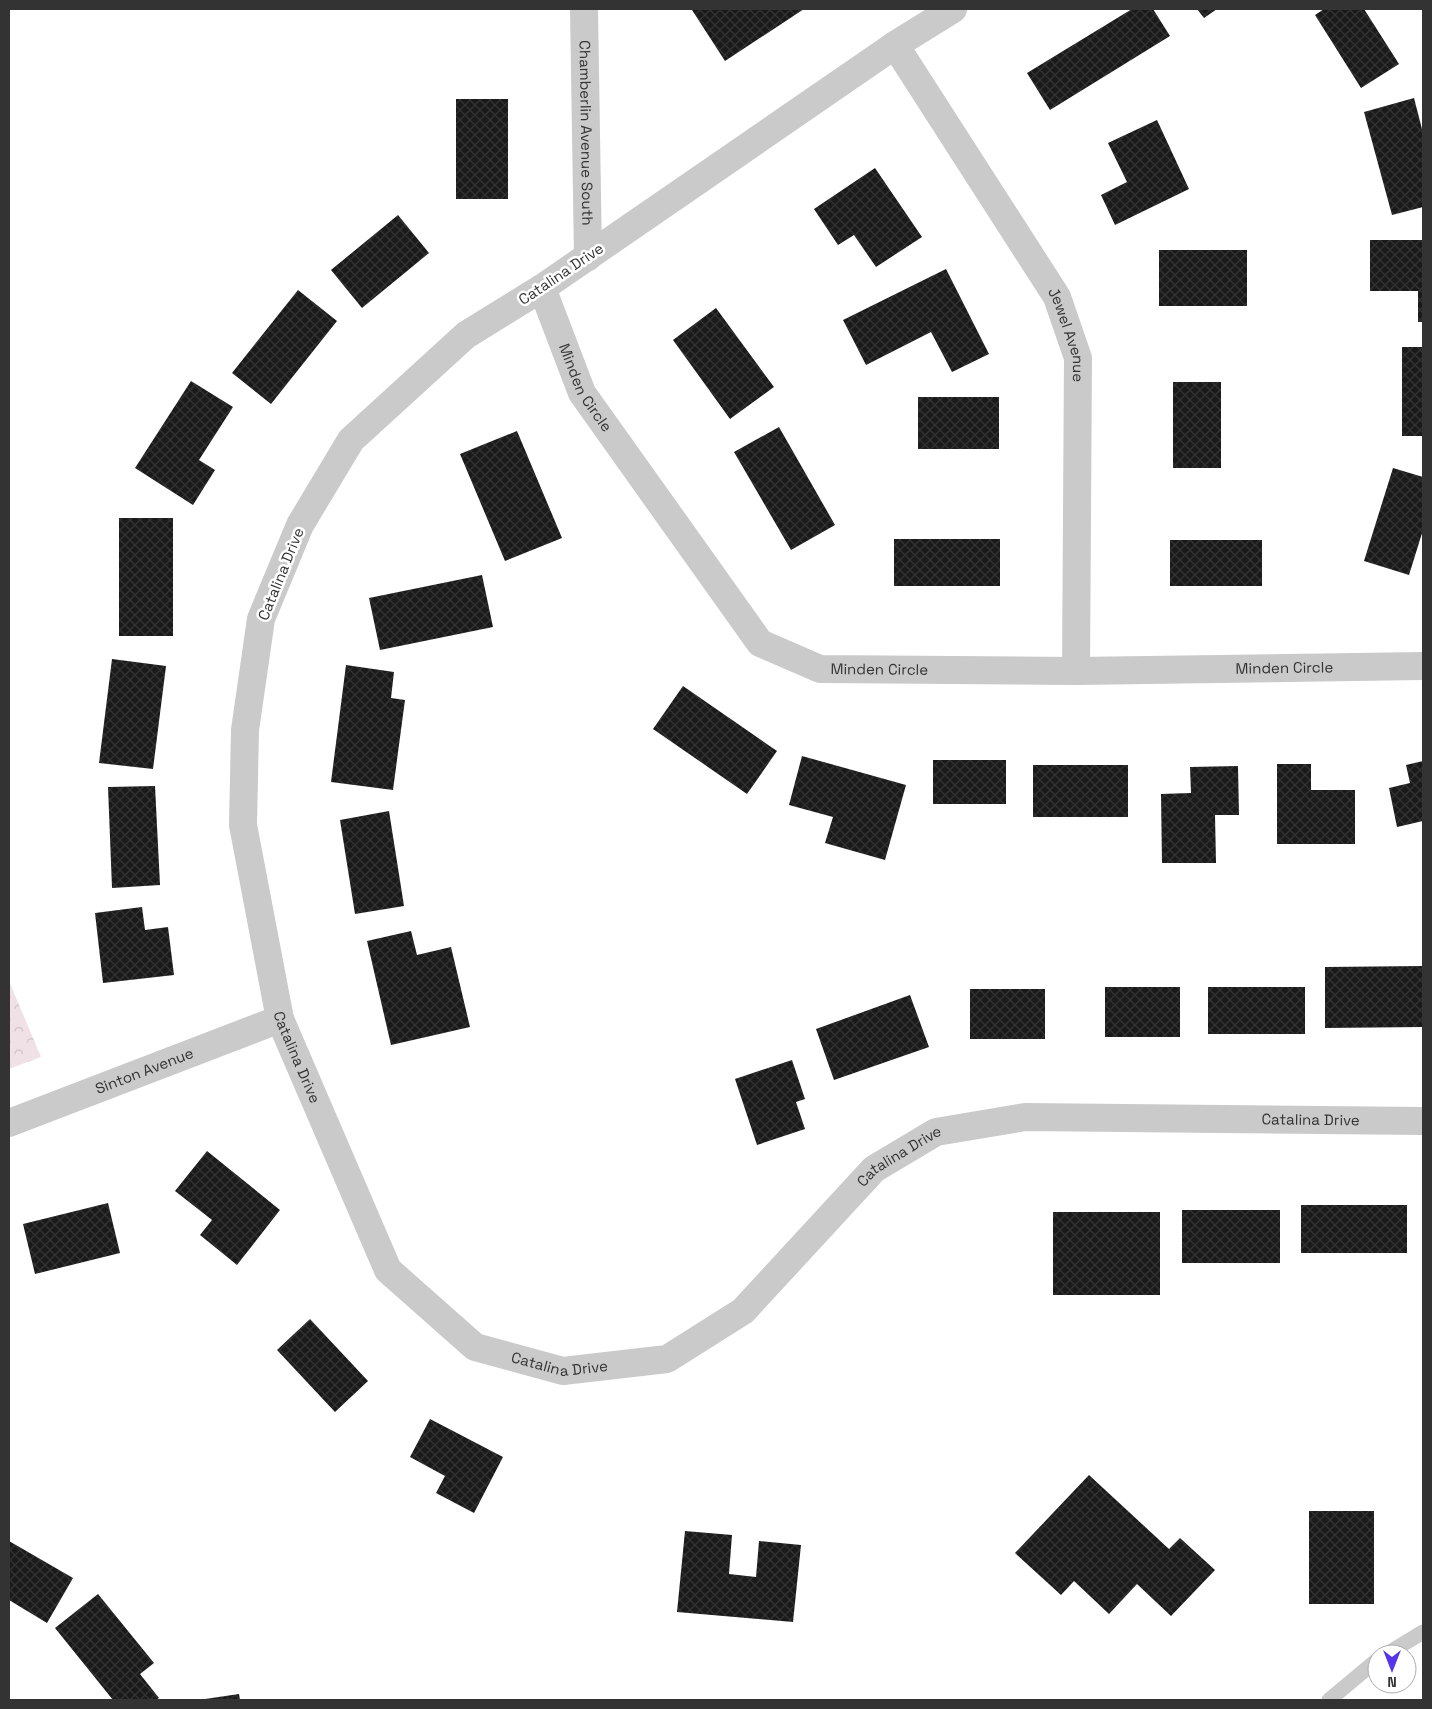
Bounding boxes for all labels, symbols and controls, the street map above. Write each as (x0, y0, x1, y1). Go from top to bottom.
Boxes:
street label: Chamberlin Avenue South (576, 40, 597, 226)
street label: Catalina Drive (515, 238, 607, 309)
street label: Jewel Avenue (1044, 283, 1088, 382)
street label: Minden Circle (555, 341, 617, 435)
street label: Catalina Drive (253, 525, 308, 623)
street label: Minden Circle (1235, 657, 1333, 678)
street label: Minden Circle (830, 659, 928, 679)
street label: Catalina Drive (270, 1010, 325, 1106)
street label: Sinton Avenue (92, 1043, 196, 1098)
street label: Catalina Drive (1261, 1109, 1360, 1129)
street label: Catalina Drive (852, 1121, 943, 1191)
street label: Catalina Drive (509, 1347, 609, 1380)
north arrow (1367, 1644, 1417, 1694)
text: N (1387, 1673, 1397, 1691)

